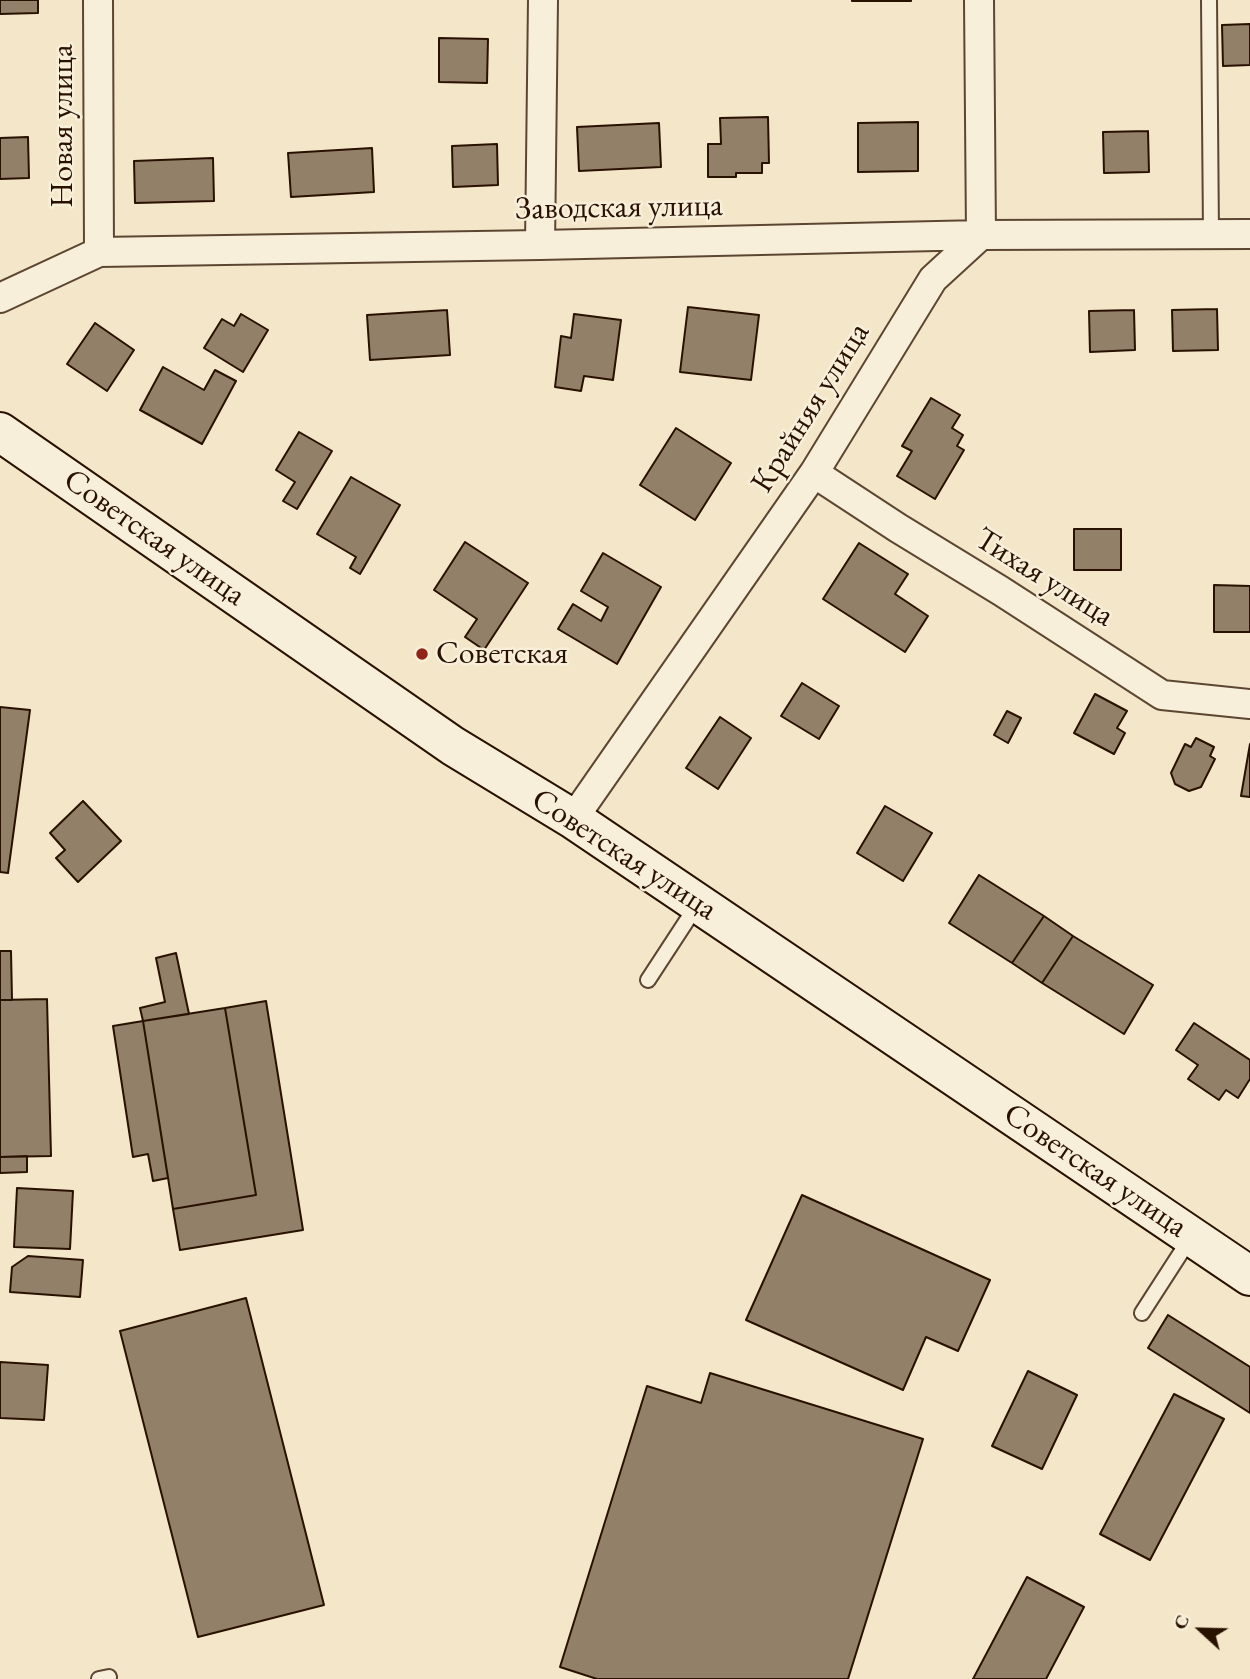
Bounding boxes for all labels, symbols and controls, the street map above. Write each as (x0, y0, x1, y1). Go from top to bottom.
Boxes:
street label: Новая улица (44, 44, 82, 208)
street label: Заводская улица (515, 187, 723, 229)
street label: Крайняя улица (744, 316, 878, 500)
street label: Советская улица (56, 461, 252, 615)
street label: Тихая улица (967, 520, 1121, 636)
place label: Советская (436, 635, 568, 673)
marker: Советская (414, 646, 430, 662)
street label: Советская улица (524, 781, 724, 929)
street label: Советская улица (996, 1095, 1194, 1247)
north arrow (1166, 1595, 1236, 1665)
text: С (1167, 1611, 1195, 1633)

